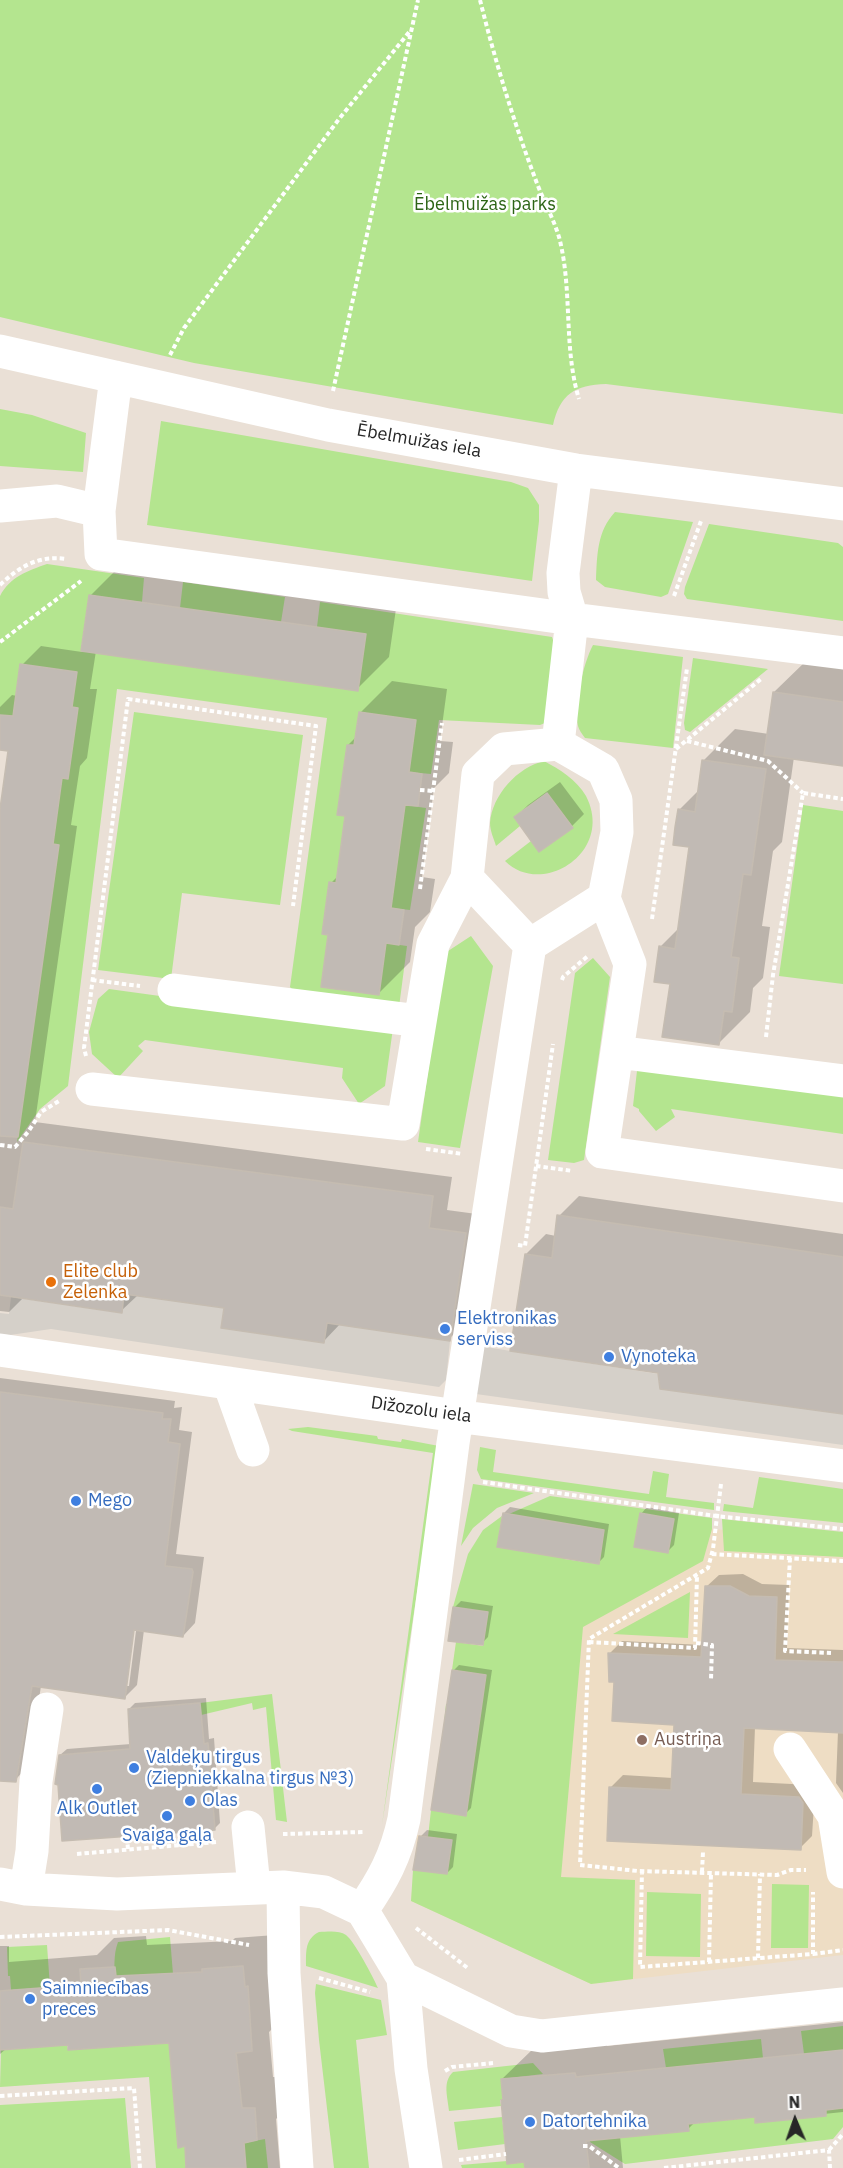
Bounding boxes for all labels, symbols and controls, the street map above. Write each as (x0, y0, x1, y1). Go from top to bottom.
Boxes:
park label: Ēbelmuižas parks (414, 194, 556, 216)
street label: Ēbelmuižas iela (355, 419, 483, 463)
place label: Elite club Zelenka (63, 1261, 138, 1304)
marker: Elite club Zelenka (44, 1275, 58, 1289)
place label: Elektronikas serviss (457, 1308, 557, 1350)
marker: Elektronikas serviss (438, 1322, 452, 1336)
place label: Vynoteka (621, 1346, 696, 1368)
marker: Vynoteka (602, 1350, 616, 1364)
street label: Dižozolu iela (369, 1392, 473, 1428)
place label: Mego (88, 1490, 132, 1512)
marker: Mego (69, 1494, 83, 1508)
place label: Austriņa (654, 1729, 722, 1751)
marker: Austriņa (635, 1733, 649, 1747)
place label: Valdeķu tirgus (Ziepniekkalna tirgus №3) (146, 1747, 354, 1790)
marker: Valdeķu tirgus (Ziepniekkalna tirgus №3) (127, 1761, 141, 1775)
marker: Alk Outlet (90, 1782, 104, 1796)
place label: Olas (202, 1790, 238, 1812)
marker: Olas (183, 1794, 197, 1808)
place label: Alk Outlet (57, 1798, 137, 1820)
marker: Svaiga gaļa (160, 1809, 174, 1823)
place label: Svaiga gaļa (122, 1825, 212, 1847)
place label: Saimniecības preces (42, 1978, 149, 2020)
marker: Saimniecības preces (23, 1992, 37, 2006)
north arrow (765, 2090, 825, 2150)
text: N (788, 2092, 801, 2112)
place label: Datortehnika (542, 2111, 647, 2133)
marker: Datortehnika (523, 2115, 537, 2129)

